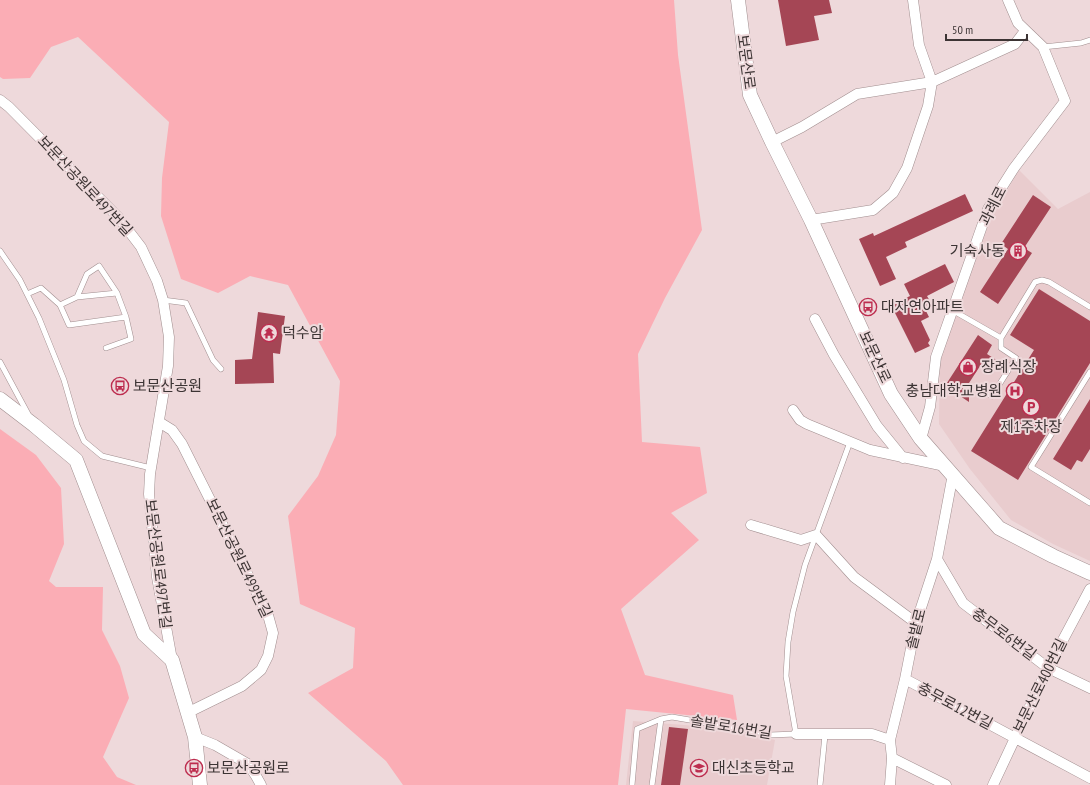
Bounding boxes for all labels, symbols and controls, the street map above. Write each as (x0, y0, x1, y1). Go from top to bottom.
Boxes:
scale bar (946, 16, 1027, 42)
text: 50 m (952, 22, 973, 37)
street label: 보문산로 (733, 33, 760, 91)
street label: 보문산공원로497번길 (34, 131, 137, 240)
street label: 과례로 (975, 183, 1010, 229)
place label: 기숙사동 (950, 241, 1005, 260)
building icon: 기숙사동 (1008, 241, 1028, 261)
bus stop icon: 대자연아파트 (858, 297, 878, 317)
place label: 대자연아파트 (881, 297, 964, 316)
temple icon: 덕수암 (259, 323, 279, 343)
place label: 덕수암 (282, 323, 324, 342)
street label: 보문산로 (855, 328, 896, 386)
shop icon: 장례식장 (958, 357, 978, 377)
place label: 장례식장 (981, 357, 1036, 376)
bus stop icon: 보문산공원 (110, 376, 130, 396)
place label: 보문산공원 (133, 376, 202, 395)
place label: 충남대학교병원 (905, 381, 1002, 400)
hospital icon: 충남대학교병원 (1005, 381, 1025, 401)
parking icon: 제1주차장 (1021, 397, 1041, 417)
place label: 제1주차장 (1000, 417, 1062, 436)
street label: 보문산공원로499번길 (202, 495, 277, 621)
street label: 보문산공원로497번길 (141, 498, 176, 630)
street label: 충무로6번길 (968, 603, 1040, 664)
street label: 솔밭로 (901, 606, 930, 651)
street label: 보문산로400번길 (1008, 635, 1071, 736)
street label: 충무로12번길 (914, 678, 996, 733)
street label: 솔밭로16번길 (689, 711, 773, 742)
bus stop icon: 보문산공원로 (184, 758, 204, 778)
place label: 보문산공원로 (207, 758, 290, 777)
school or university icon: 대신초등학교 (689, 758, 709, 778)
place label: 대신초등학교 (712, 758, 795, 777)

